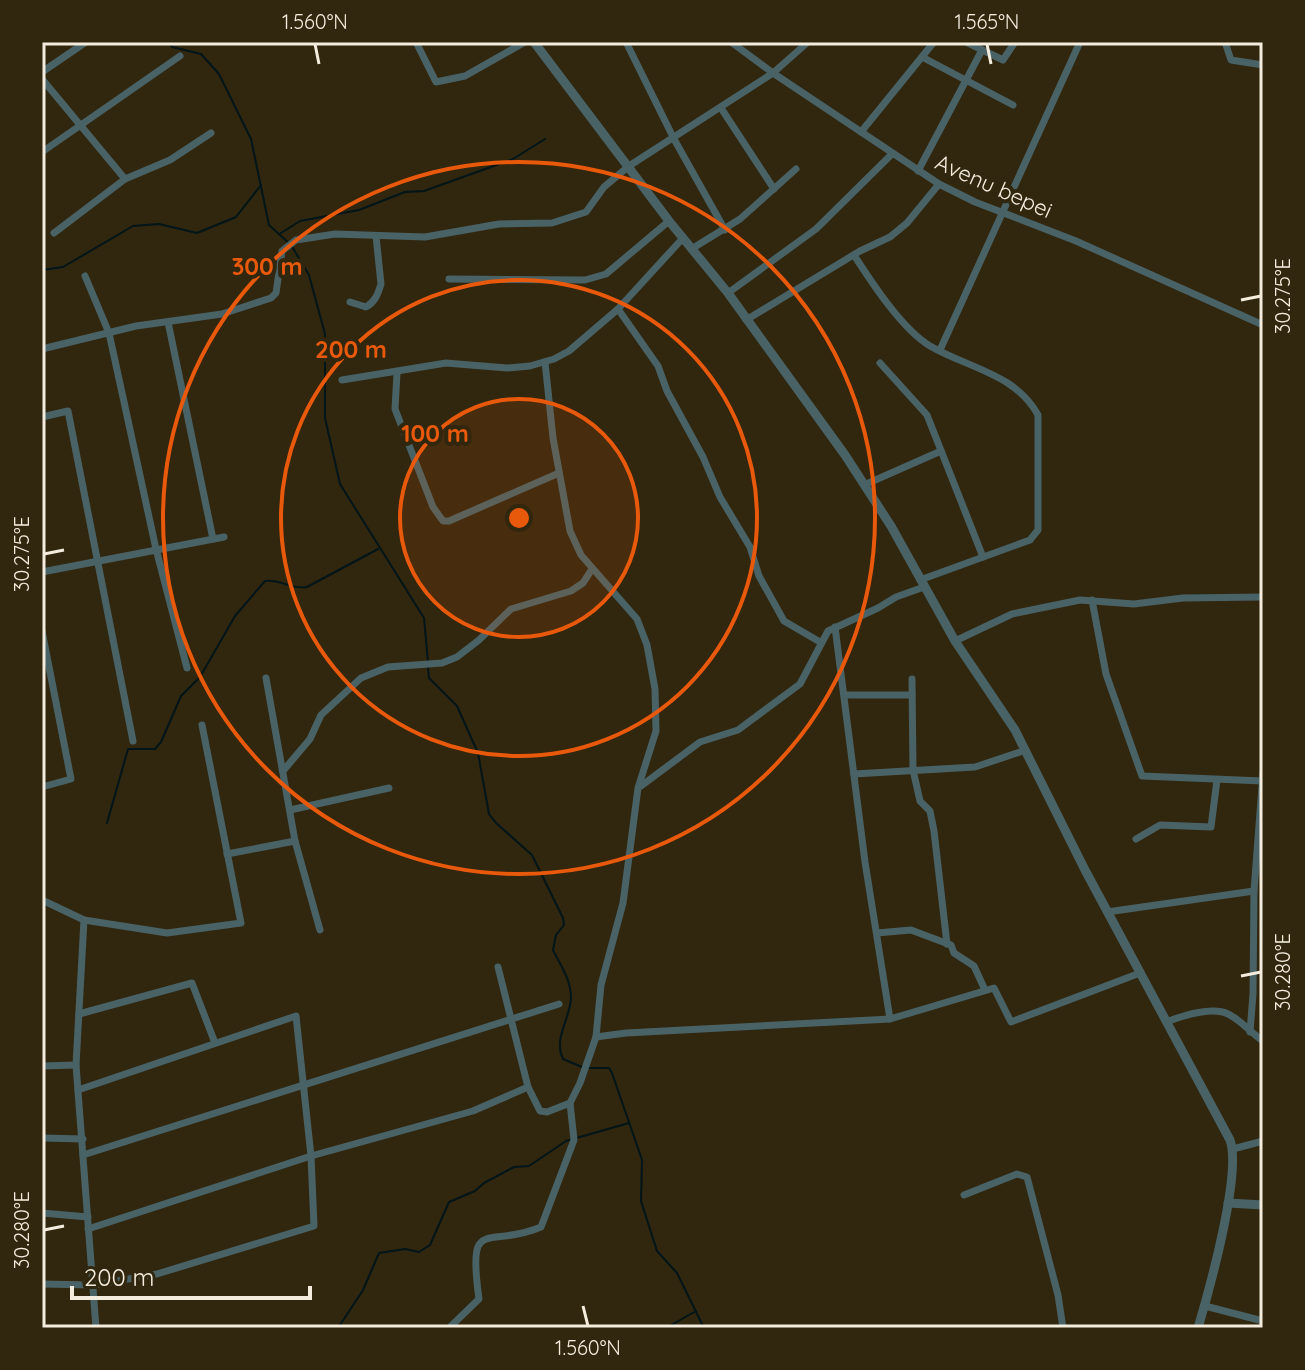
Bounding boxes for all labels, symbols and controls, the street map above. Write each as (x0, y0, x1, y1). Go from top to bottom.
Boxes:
text: 1.560°N (282, 9, 348, 34)
text: 1.565°N (955, 9, 1019, 34)
street label: Avenu bepei (931, 148, 1057, 224)
text: 300 m (231, 251, 303, 281)
text: 30.275°E (1270, 258, 1295, 334)
text: 200 m (315, 334, 387, 364)
text: 100 m (401, 418, 469, 448)
centre of rings (505, 504, 533, 532)
text: 30.275°E (9, 516, 34, 592)
text: 30.280°E (1270, 933, 1295, 1011)
text: 30.280°E (9, 1191, 34, 1269)
scale bar (72, 1250, 310, 1300)
text: 200 m (84, 1262, 154, 1292)
text: 1.560°N (555, 1335, 621, 1360)

